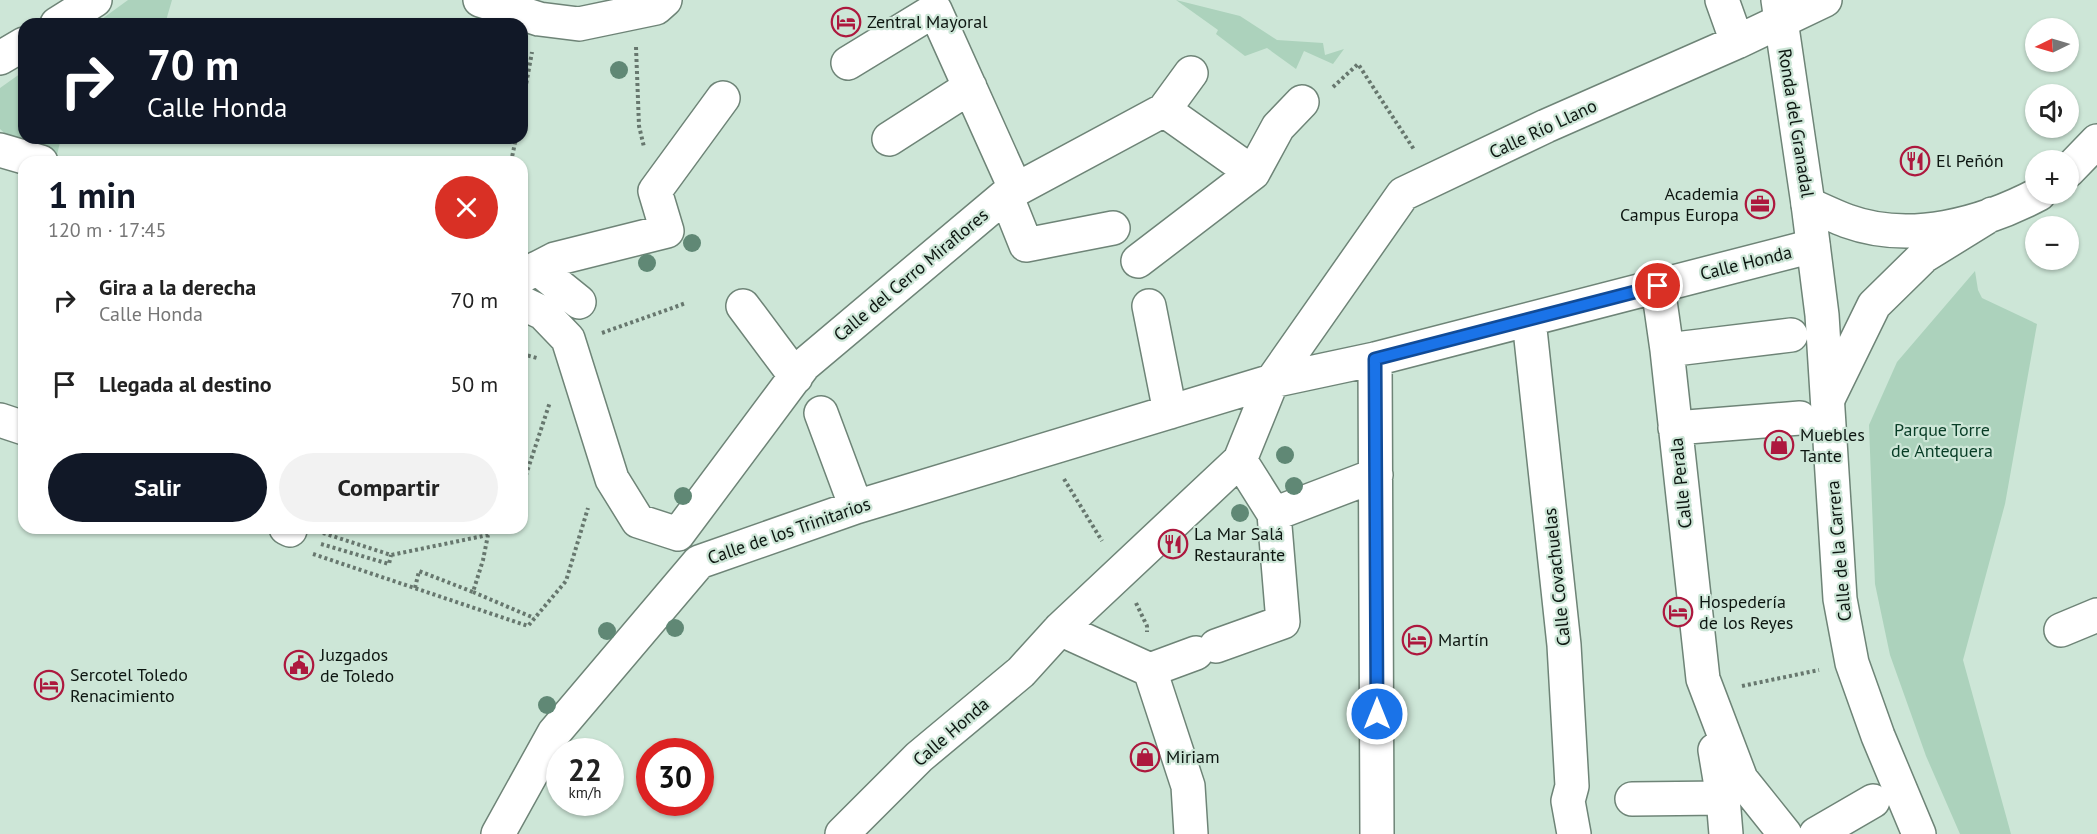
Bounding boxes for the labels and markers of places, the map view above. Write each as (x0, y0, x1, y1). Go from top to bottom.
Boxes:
hotel icon: Zentral Mayoral (830, 6, 862, 38)
place label: Zentral Mayoral (867, 10, 988, 33)
restaurant icon: El Peñón (1899, 145, 1931, 177)
place label: El Peñón (1936, 149, 2004, 172)
place label: Academia Campus Europa (1620, 182, 1739, 226)
office icon: Academia Campus Europa (1744, 188, 1776, 220)
pin (1632, 260, 1683, 311)
place label: Muebles Tante (1800, 423, 1865, 467)
shop icon: Muebles Tante (1763, 429, 1795, 461)
place label: La Mar Salá Restaurante (1194, 522, 1285, 566)
restaurant icon: La Mar Salá Restaurante (1157, 528, 1189, 560)
place label: Hospedería de los Reyes (1699, 590, 1793, 634)
hotel icon: Hospedería de los Reyes (1662, 596, 1694, 628)
hotel icon: Martín (1401, 624, 1433, 656)
place label: Martín (1438, 628, 1489, 651)
place label: Juzgados de Toledo (319, 643, 394, 687)
public building icon: Juzgados de Toledo (283, 649, 315, 681)
place label: Sercotel Toledo Renacimiento (70, 663, 188, 707)
hotel icon: Sercotel Toledo Renacimiento (33, 669, 65, 701)
shop icon: Miriam (1129, 741, 1161, 773)
place label: Miriam (1166, 745, 1220, 768)

